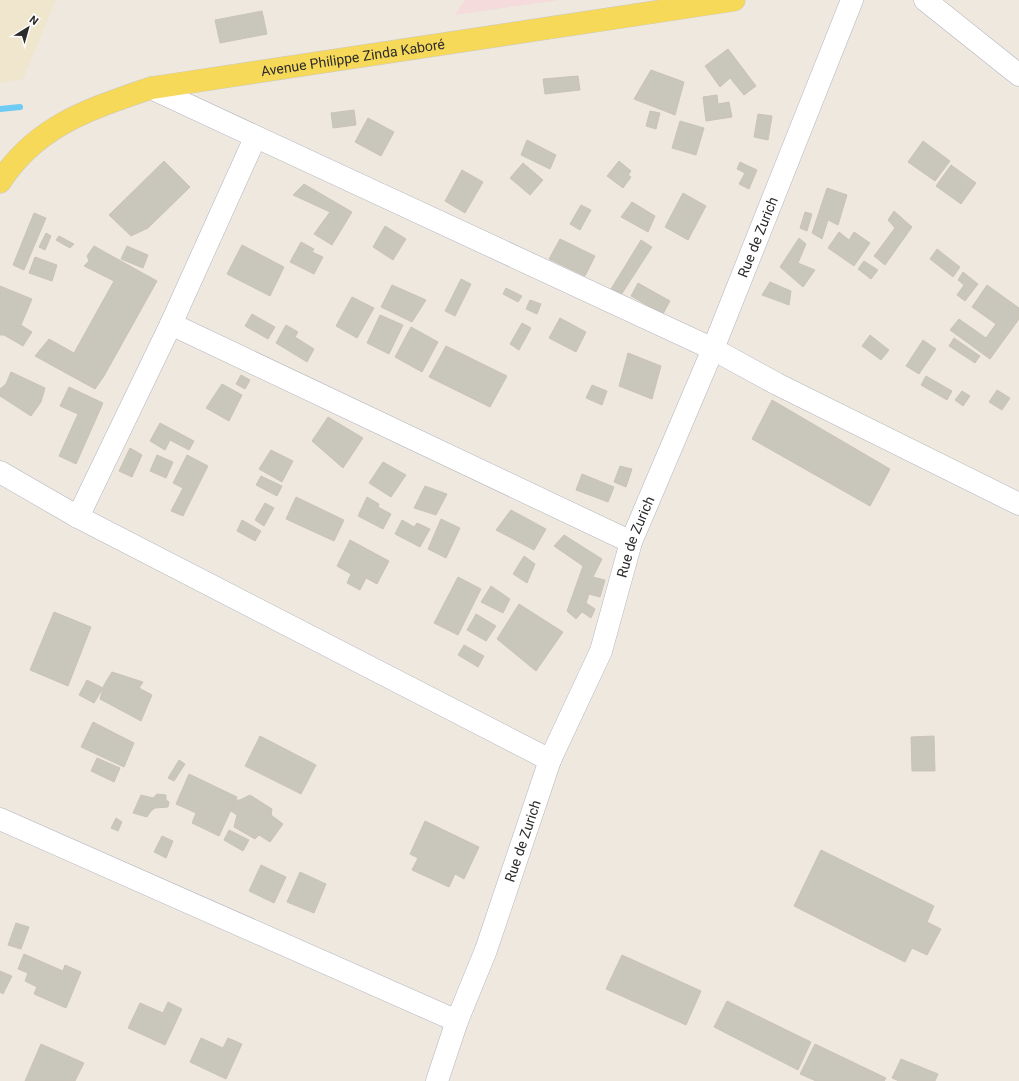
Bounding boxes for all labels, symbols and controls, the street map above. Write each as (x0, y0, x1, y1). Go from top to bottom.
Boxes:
north arrow (8, 8, 48, 48)
text: N (27, 13, 41, 28)
street label: Avenue Philippe Zinda Kaboré (260, 36, 446, 79)
street label: Rue de Zurich (734, 194, 781, 280)
street label: Rue de Zurich (614, 494, 657, 579)
street label: Rue de Zurich (502, 798, 544, 884)

